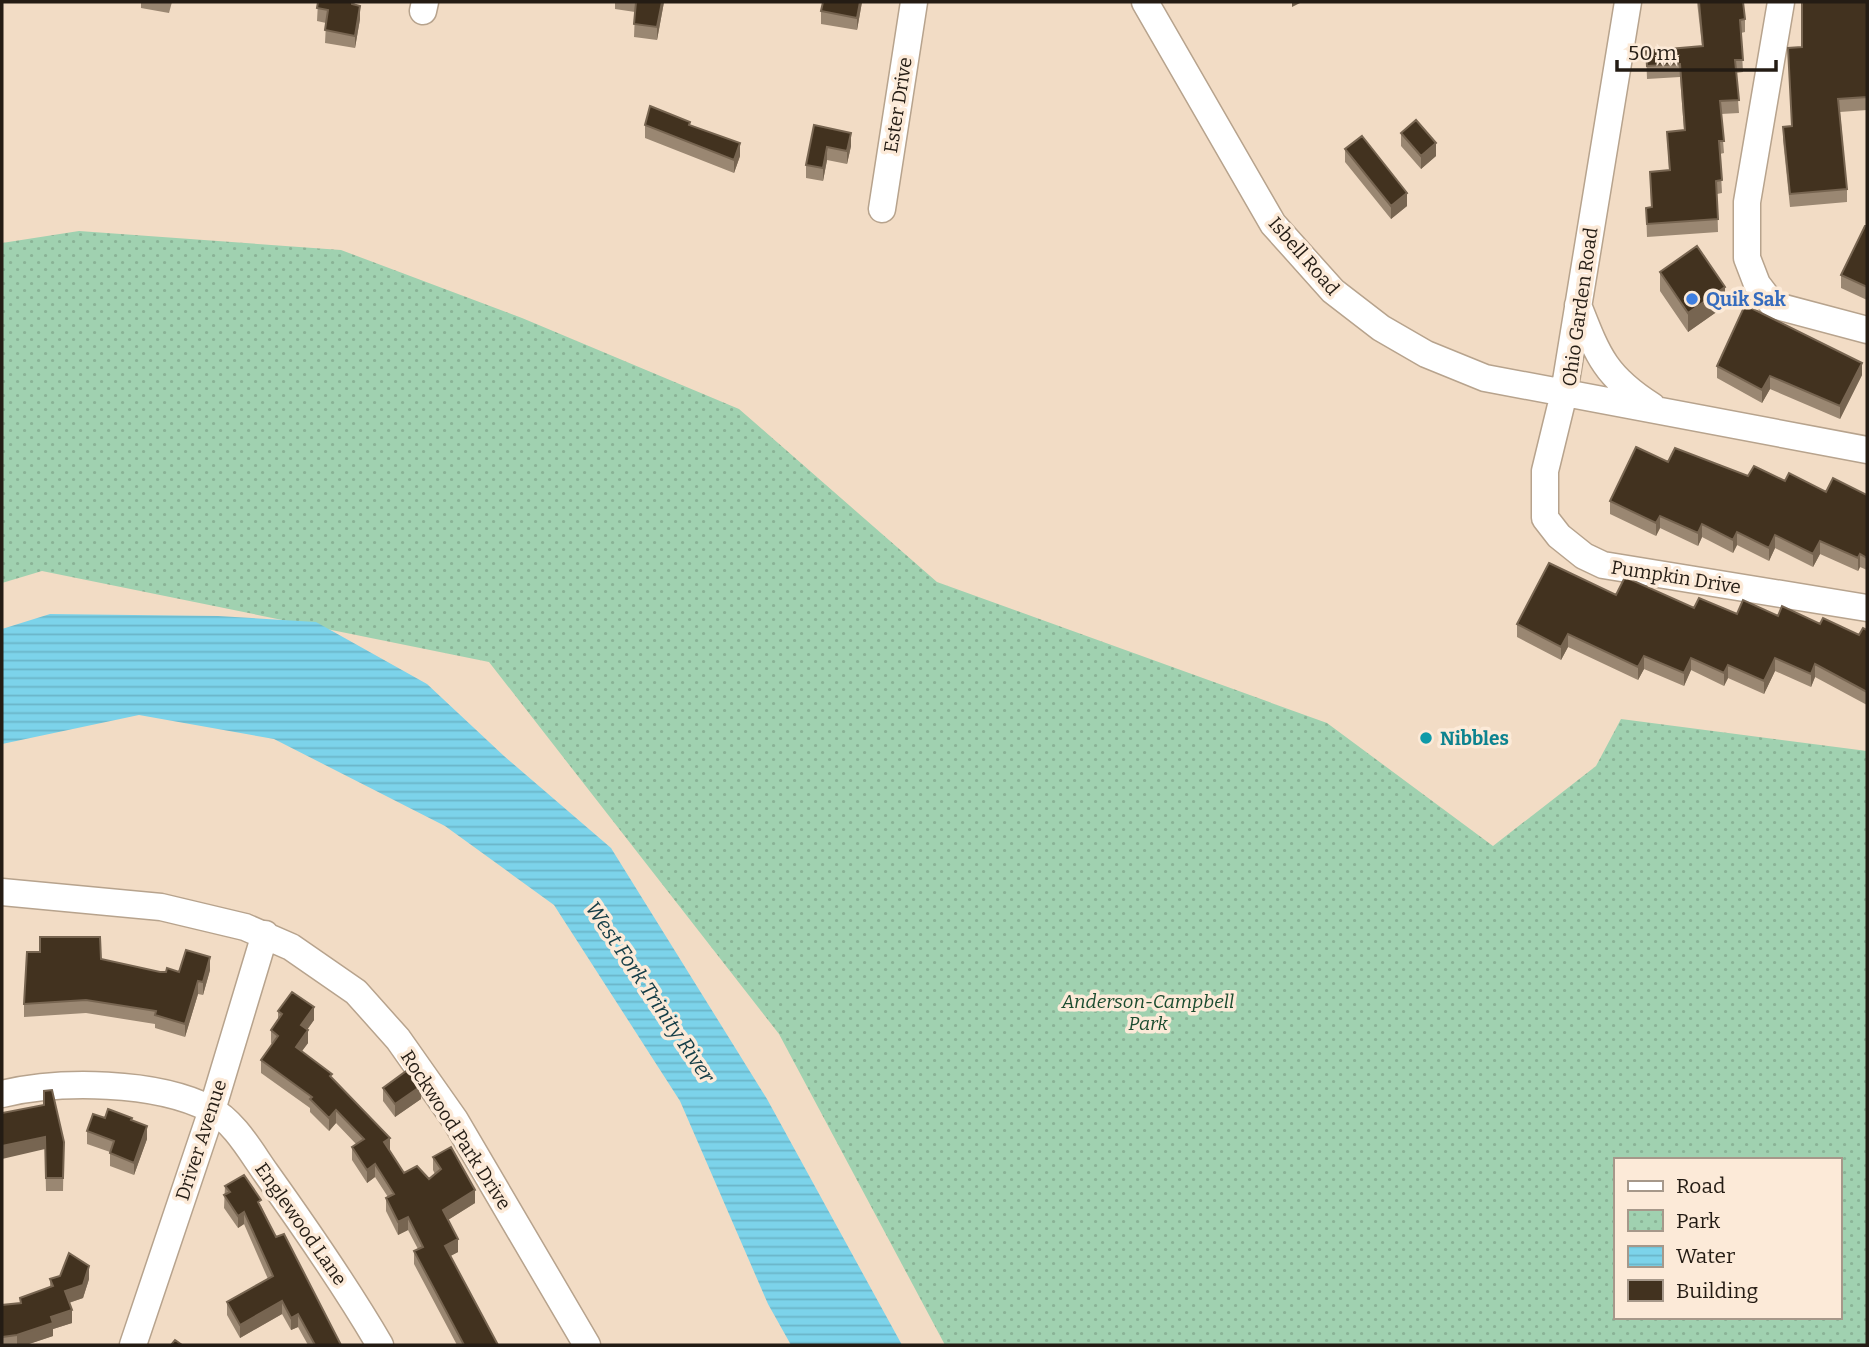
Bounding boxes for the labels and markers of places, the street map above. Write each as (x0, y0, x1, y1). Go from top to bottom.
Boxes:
place label: Quik Sak (1706, 288, 1786, 311)
marker: Quik Sak (1684, 291, 1700, 307)
place label: Nibbles (1440, 727, 1509, 750)
marker: Nibbles (1418, 730, 1434, 746)

